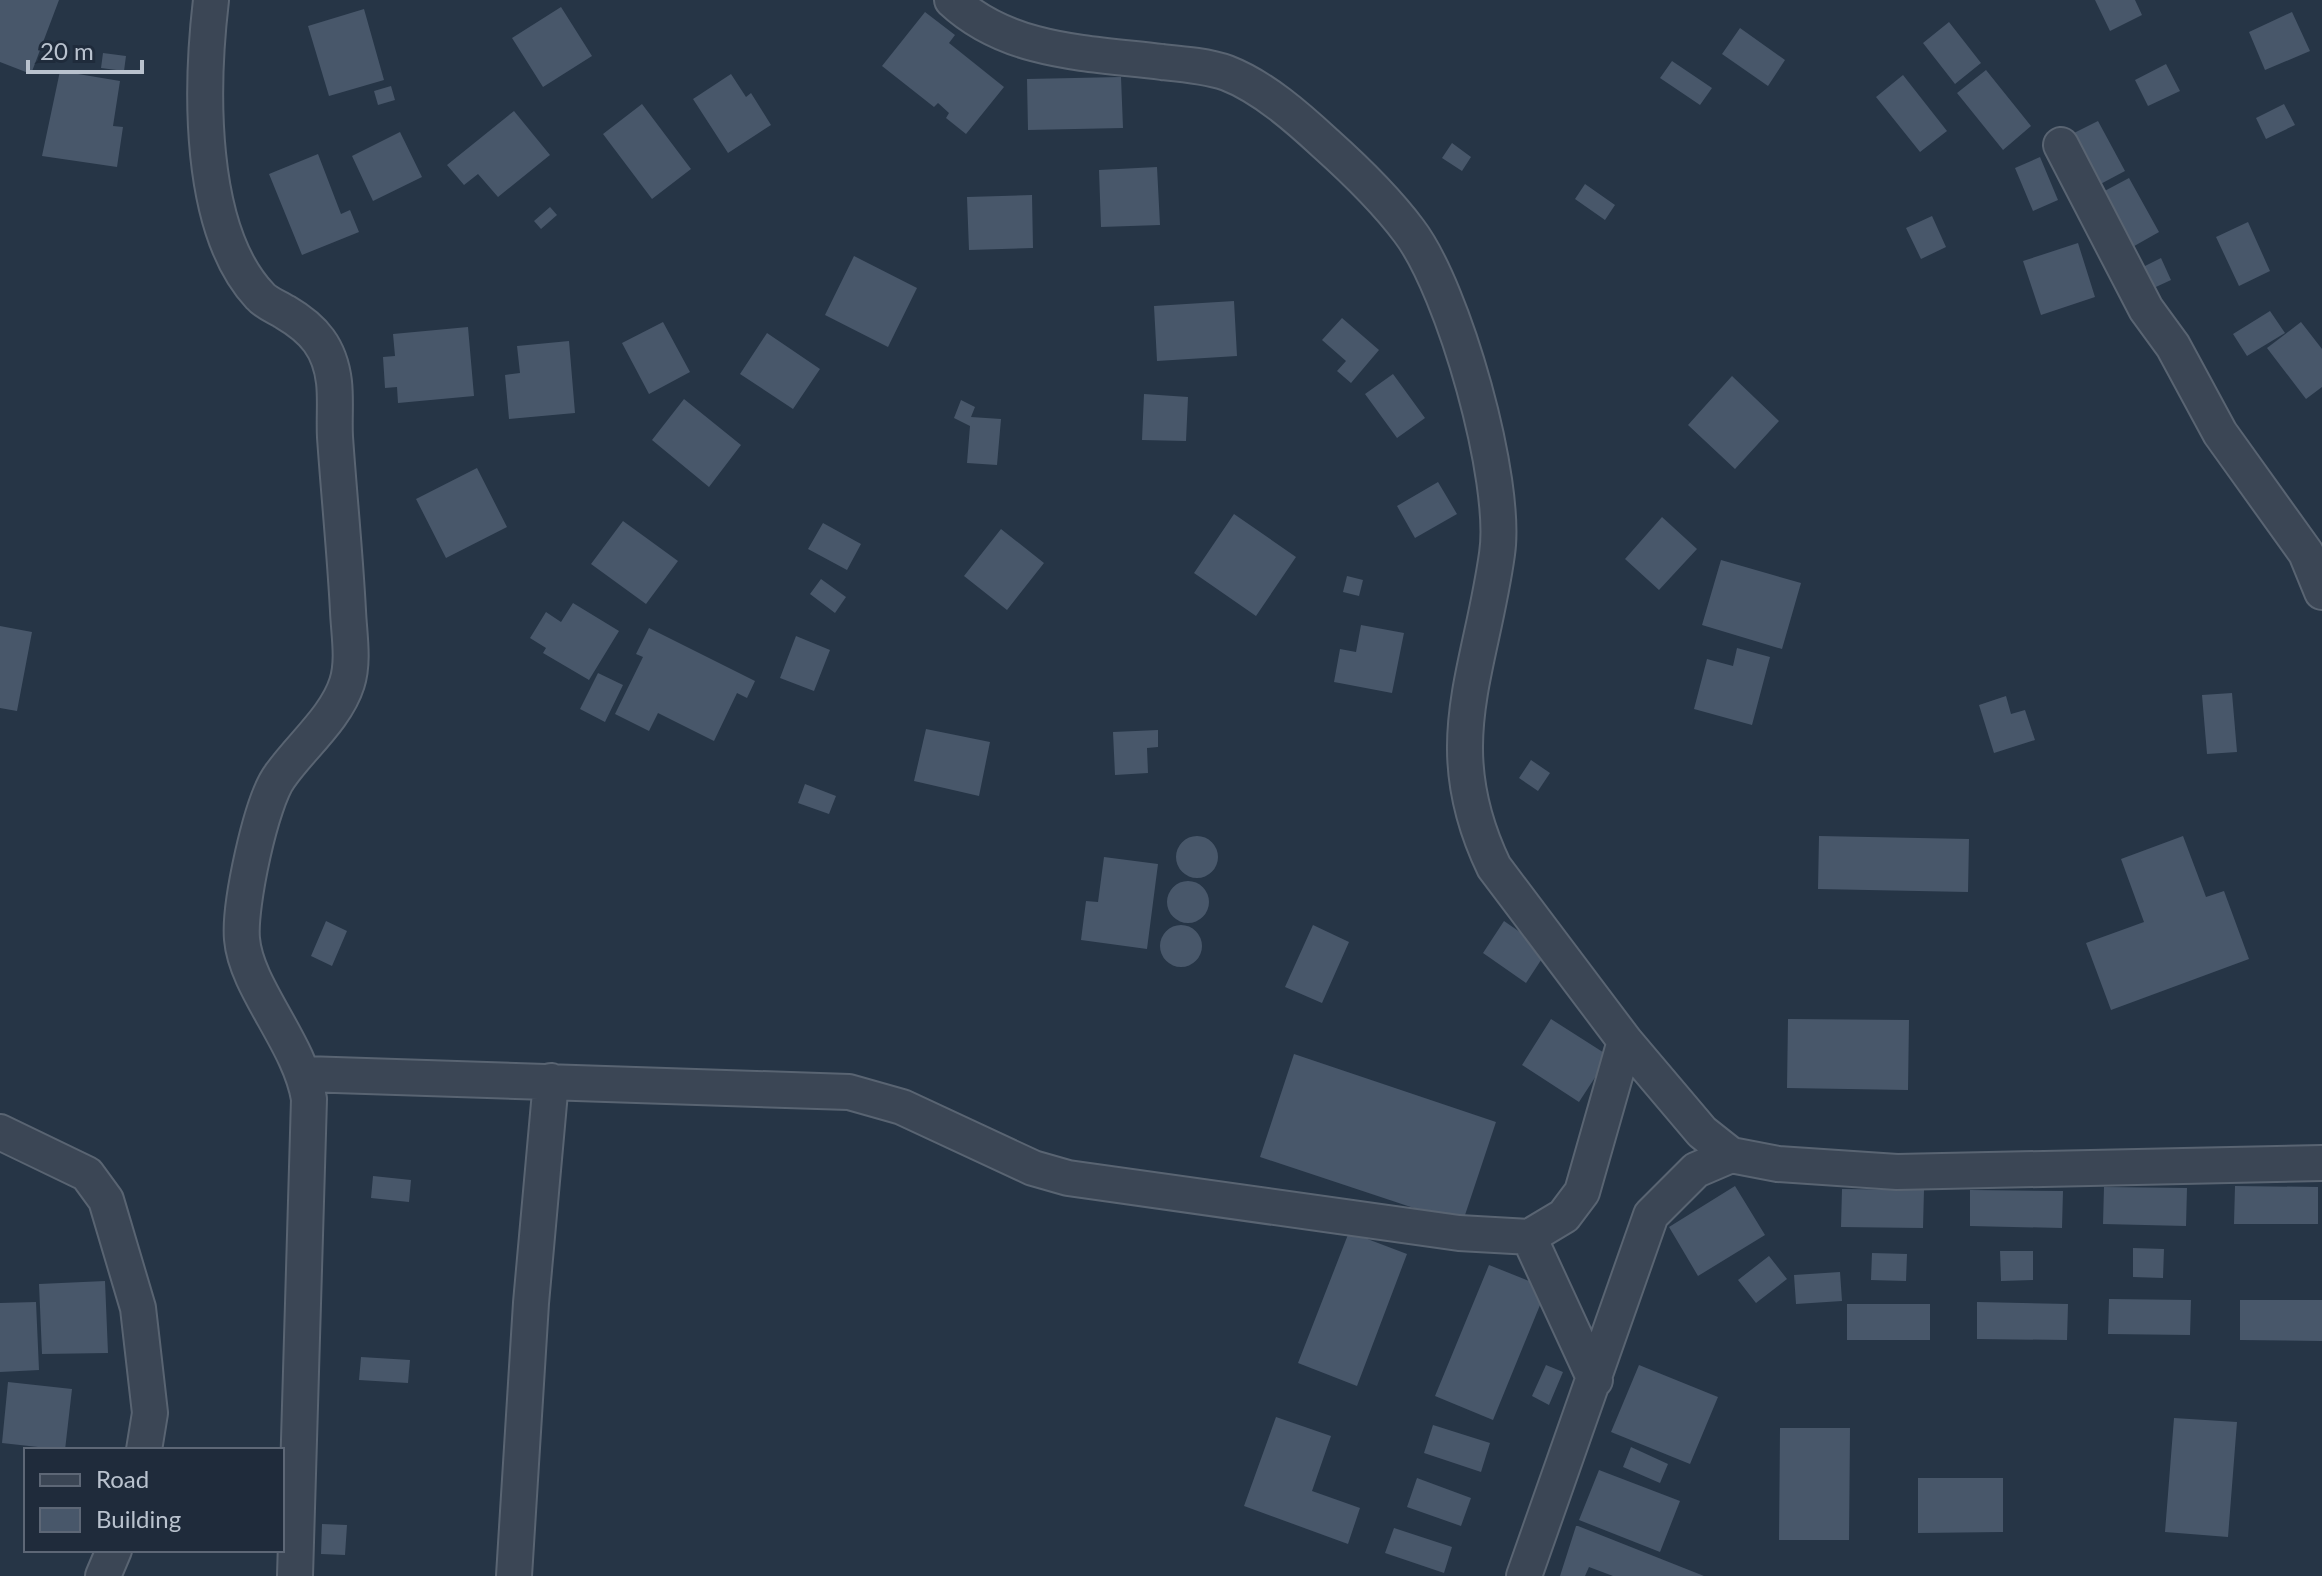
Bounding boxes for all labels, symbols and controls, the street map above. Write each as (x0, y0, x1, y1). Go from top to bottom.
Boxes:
scale bar (28, 24, 142, 74)
text: 20 m (40, 36, 94, 65)
legend (24, 1448, 284, 1552)
text: Road (96, 1464, 149, 1493)
text: Building (96, 1504, 181, 1533)

